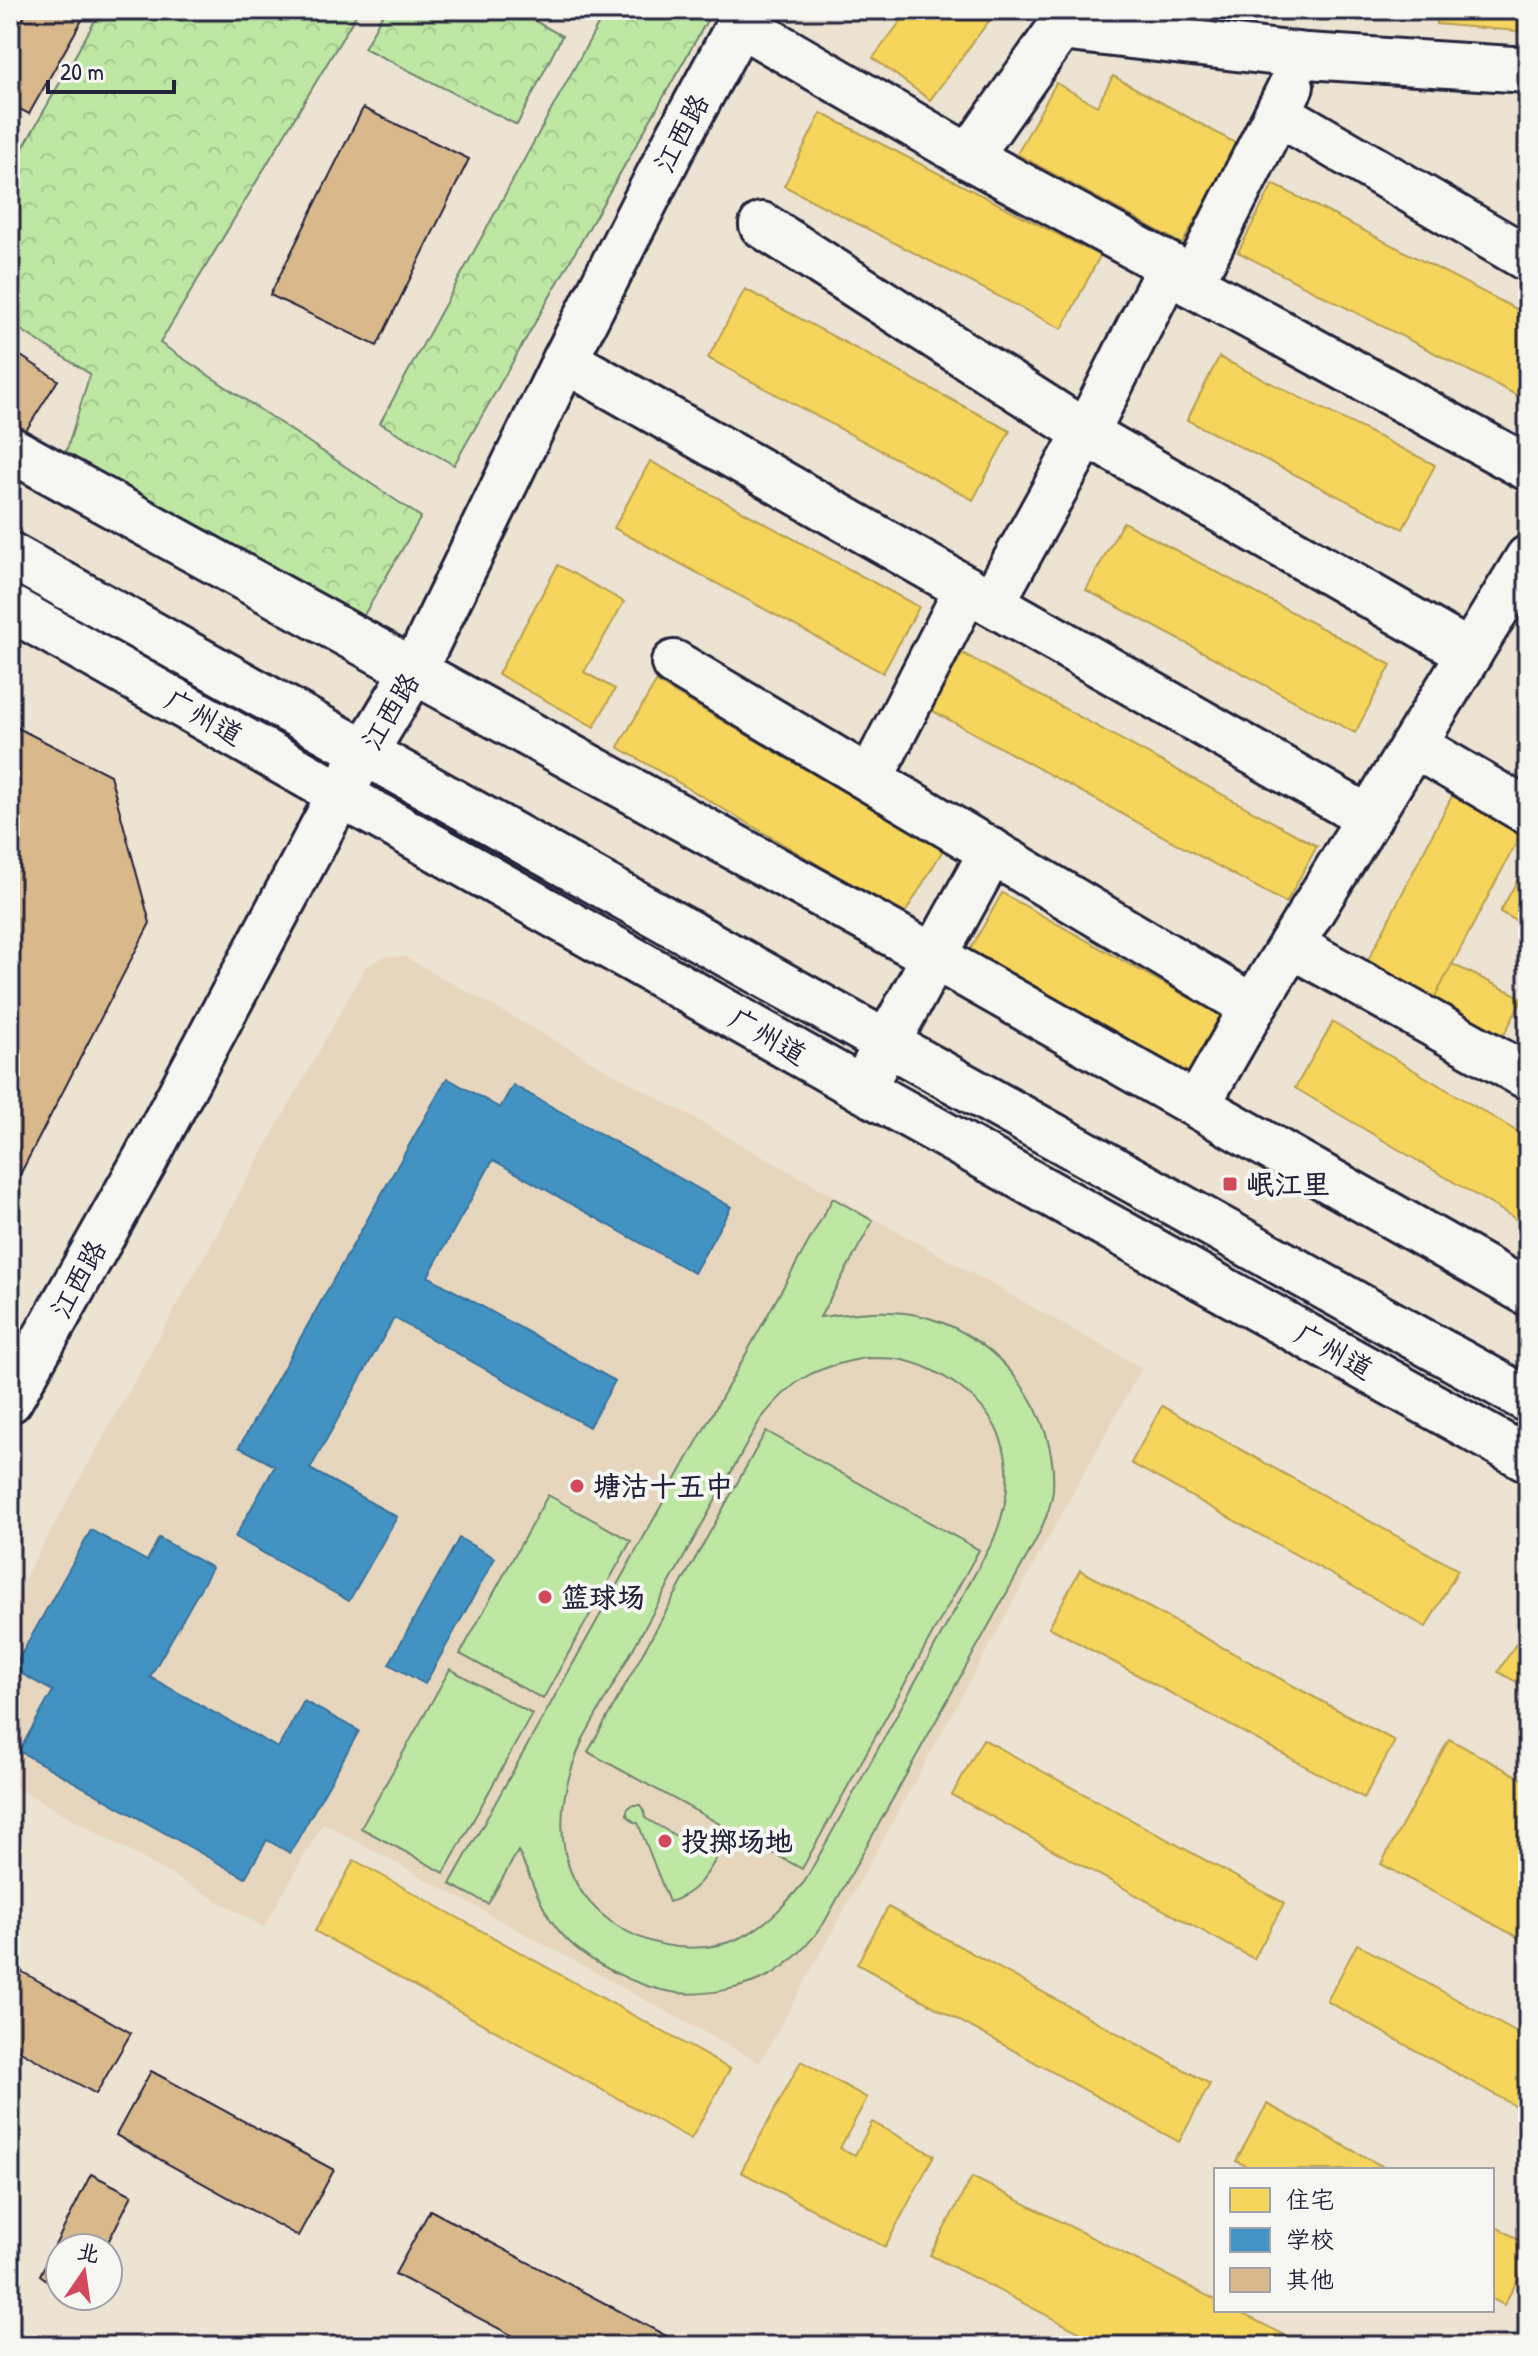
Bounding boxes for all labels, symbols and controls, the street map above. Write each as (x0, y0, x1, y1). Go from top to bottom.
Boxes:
scale bar (48, 44, 174, 94)
text: 20 m (60, 55, 104, 87)
street label: 江西路 (645, 87, 717, 179)
street label: 江西路 (352, 665, 428, 757)
street label: 广州道 (158, 680, 250, 754)
street label: 广州道 (722, 999, 814, 1073)
place label: 岷江里 (1246, 1165, 1330, 1203)
marker: 岷江里 (1221, 1175, 1239, 1193)
street label: 江西路 (41, 1233, 115, 1325)
street label: 广州道 (1288, 1314, 1380, 1388)
place label: 塘沽十五中 (593, 1467, 733, 1505)
marker: 塘沽十五中 (568, 1477, 586, 1495)
place label: 篮球场 (561, 1578, 645, 1616)
marker: 篮球场 (536, 1588, 554, 1606)
place label: 投掷场地 (681, 1822, 793, 1860)
marker: 投掷场地 (656, 1832, 674, 1850)
legend (1214, 2168, 1494, 2312)
text: 住宅 (1286, 2183, 1334, 2215)
text: 学校 (1286, 2223, 1334, 2255)
north arrow (44, 2232, 124, 2312)
text: 北 (74, 2235, 103, 2270)
text: 其他 (1286, 2263, 1334, 2295)

